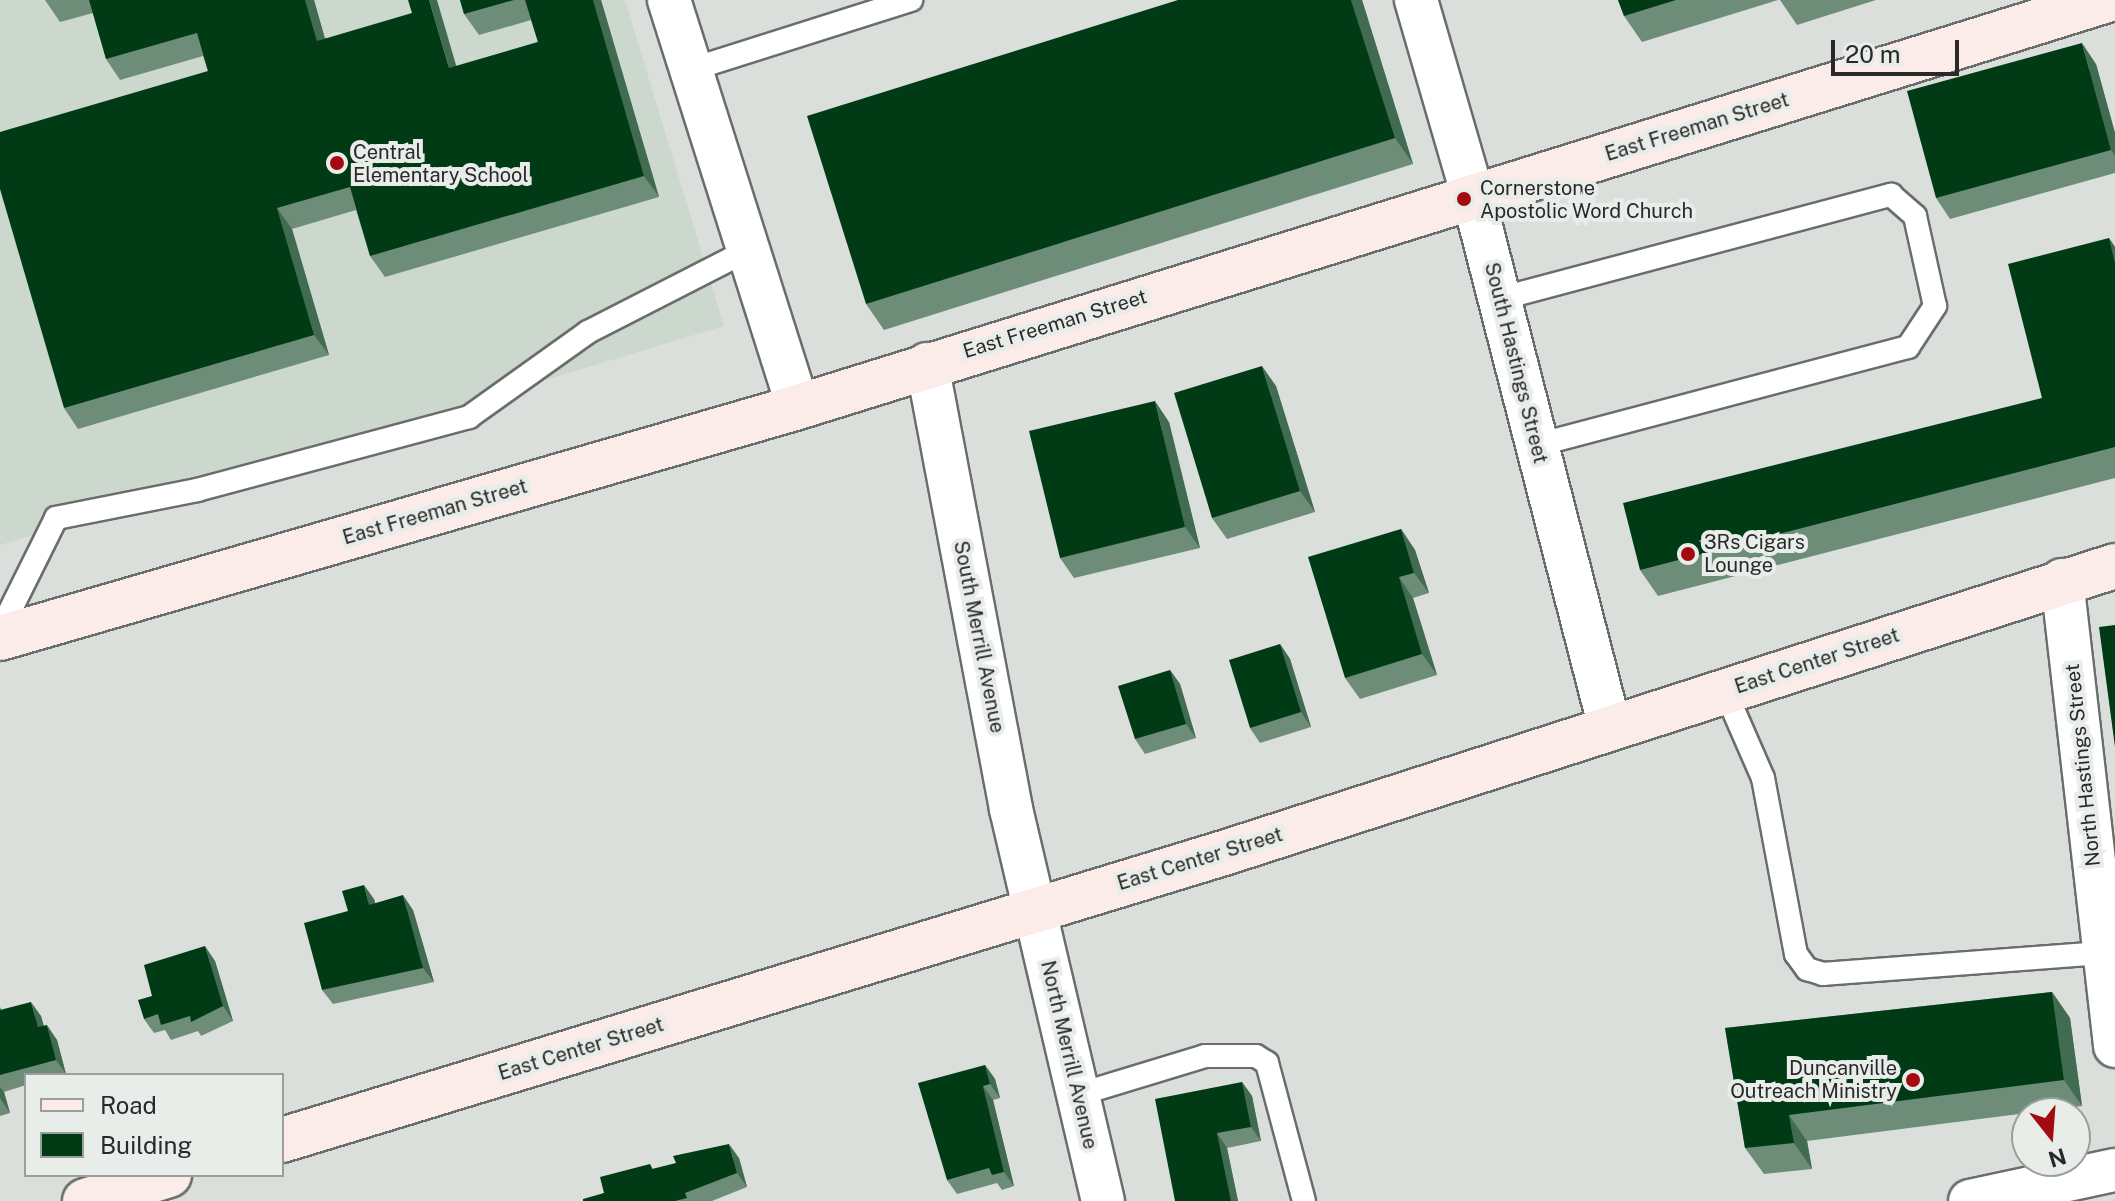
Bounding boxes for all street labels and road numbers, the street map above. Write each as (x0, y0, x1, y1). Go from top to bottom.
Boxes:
street label: East Freeman Street (1602, 88, 1792, 166)
street label: South Hastings Street (1479, 260, 1553, 466)
street label: East Freeman Street (960, 285, 1150, 363)
street label: East Freeman Street (340, 474, 530, 550)
street label: South Merrill Avenue (949, 539, 1009, 735)
street label: East Center Street (1732, 623, 1902, 699)
street label: North Hastings Street (2060, 662, 2106, 868)
street label: East Center Street (1114, 822, 1286, 896)
street label: North Merrill Avenue (1036, 958, 1102, 1152)
street label: East Center Street (495, 1012, 667, 1086)

